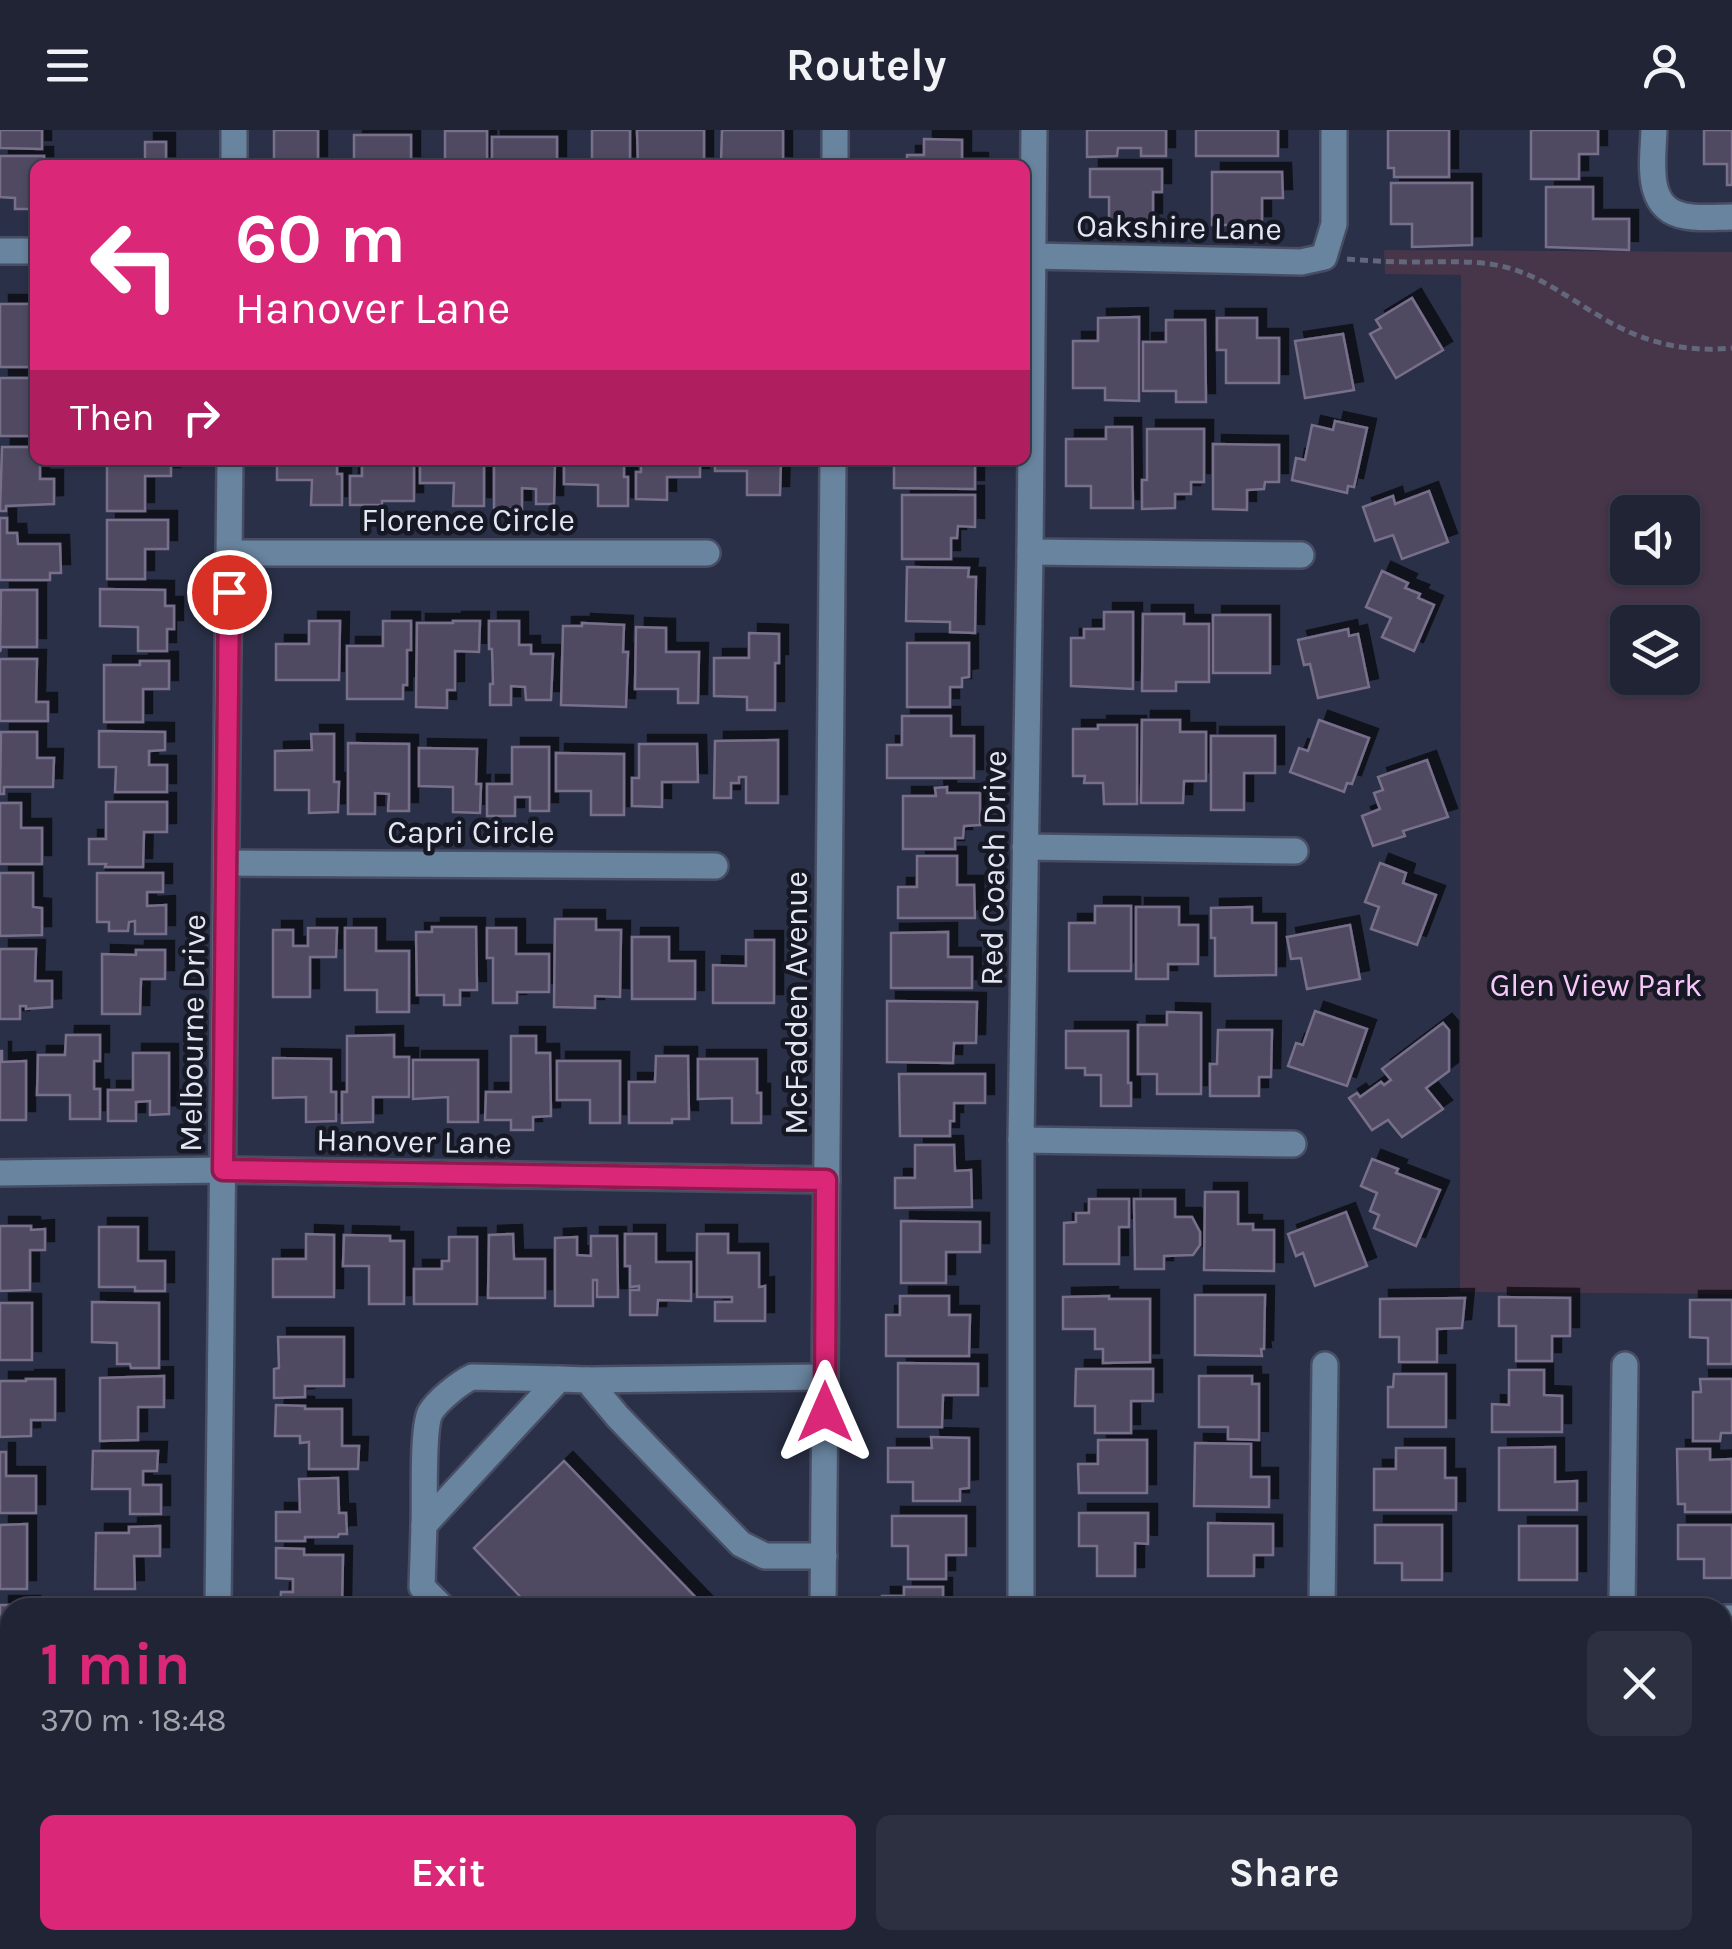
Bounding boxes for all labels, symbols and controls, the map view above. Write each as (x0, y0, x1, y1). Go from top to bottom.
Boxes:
icon: menu (40, 38, 95, 93)
icon: person (1637, 38, 1692, 93)
text: Routely (786, 39, 946, 91)
text: 60 m (235, 198, 406, 280)
icon: left (70, 200, 200, 330)
street label: Oakshire Lane (1076, 207, 1282, 248)
text: Hanover Lane (235, 282, 510, 334)
icon: right (174, 390, 229, 445)
text: Then (70, 395, 154, 440)
map controls (1610, 495, 1700, 695)
button: sound (1610, 495, 1700, 585)
street label: Florence Circle (361, 502, 575, 539)
pin (187, 550, 272, 635)
icon: arrive (202, 565, 257, 620)
button: layers (1610, 605, 1700, 695)
street label: Red Coach Drive (973, 750, 1014, 986)
street label: Capri Circle (387, 814, 555, 851)
street label: McFadden Avenue (778, 871, 815, 1135)
street label: Melbourne Drive (172, 914, 213, 1152)
park label: Glen View Park (1490, 967, 1702, 1004)
street label: Hanover Lane (316, 1121, 512, 1162)
position arrow (773, 1360, 877, 1464)
text: 1 min (40, 1629, 191, 1699)
button: close (1587, 1631, 1692, 1736)
text: 370 m · 18:48 (40, 1702, 227, 1739)
button: Exit (40, 1815, 856, 1930)
button: Share (876, 1815, 1692, 1930)

